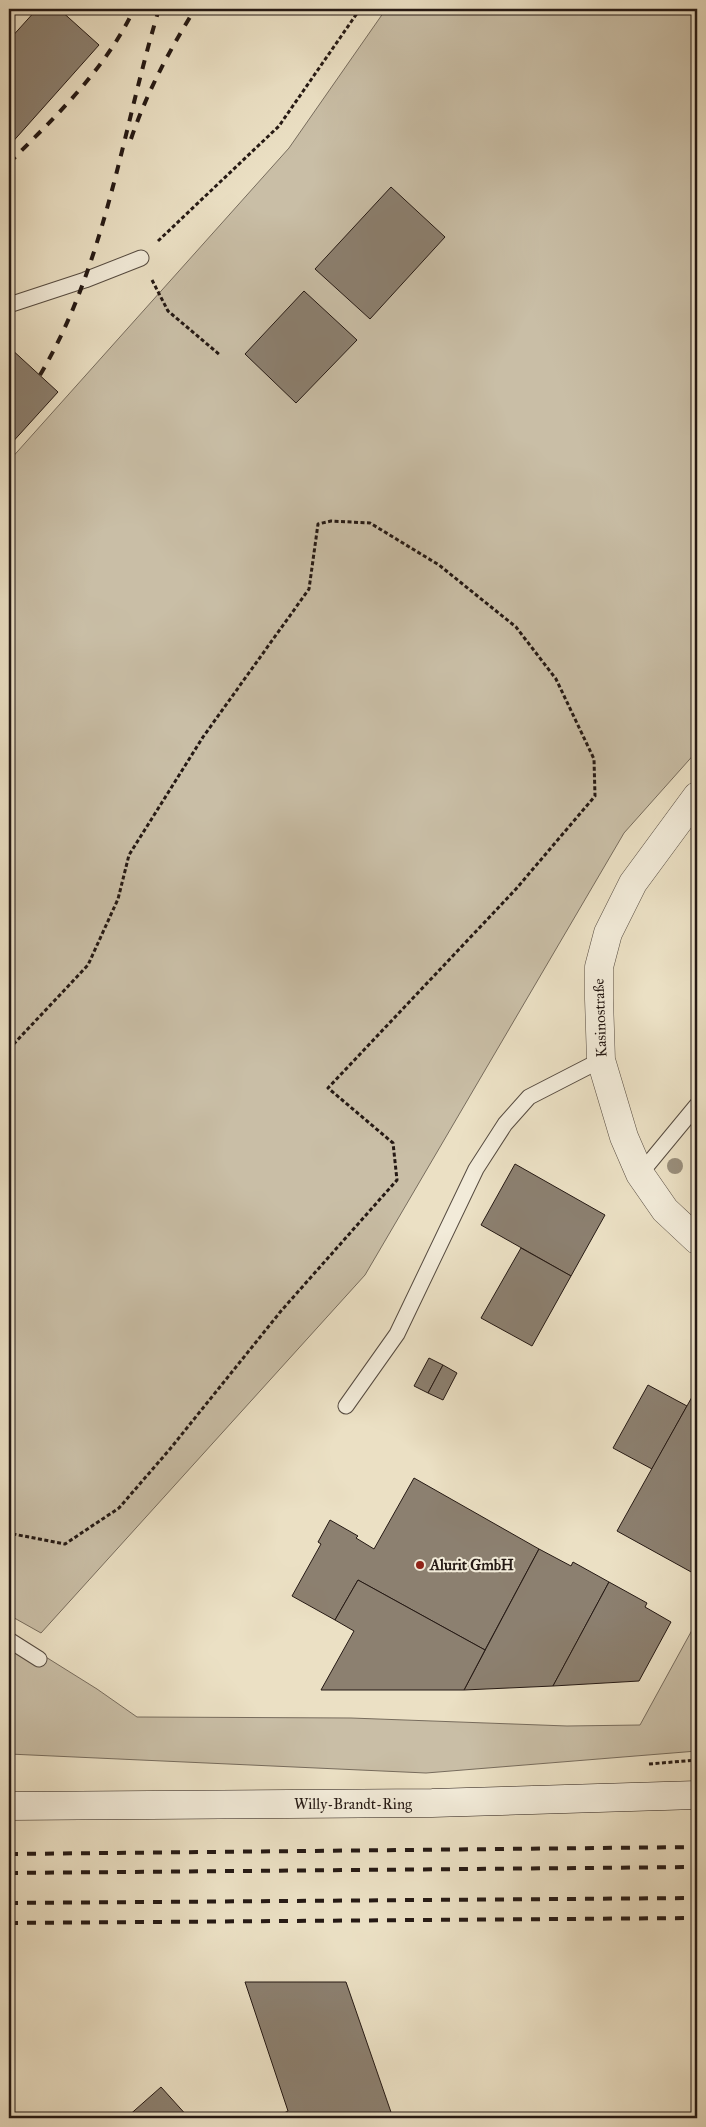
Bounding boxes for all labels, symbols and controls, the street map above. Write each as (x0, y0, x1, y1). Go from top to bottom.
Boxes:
street label: Kasinostraße (590, 978, 610, 1058)
place label: Alurit GmbH (429, 1556, 514, 1574)
marker: Alurit GmbH (414, 1559, 426, 1571)
street label: Willy-Brandt-Ring (294, 1795, 413, 1813)

